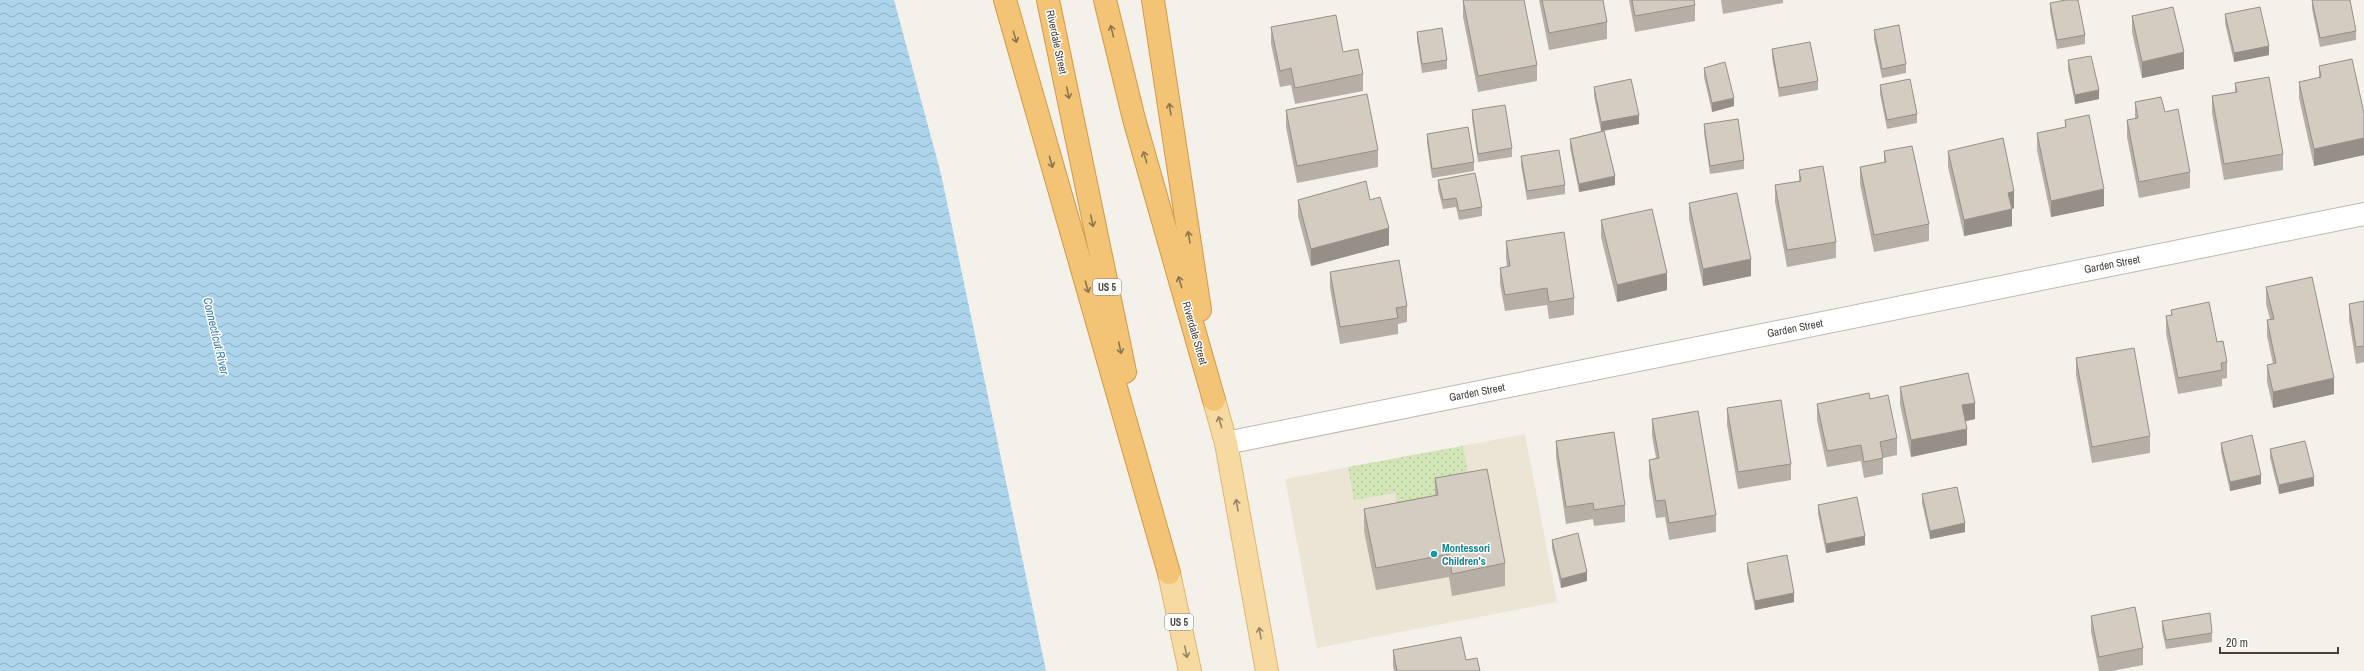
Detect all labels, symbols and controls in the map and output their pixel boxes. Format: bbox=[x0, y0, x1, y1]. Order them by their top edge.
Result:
street label: Riverdale Street bbox=[1043, 9, 1071, 76]
one-way arrow bbox=[1108, 25, 1115, 38]
one-way arrow bbox=[1012, 31, 1019, 44]
one-way arrow bbox=[1065, 86, 1073, 99]
one-way arrow bbox=[1166, 103, 1174, 116]
one-way arrow bbox=[1141, 151, 1148, 164]
one-way arrow bbox=[1048, 156, 1055, 169]
one-way arrow bbox=[1089, 214, 1097, 227]
one-way arrow bbox=[1185, 231, 1193, 244]
street label: Garden Street bbox=[2083, 252, 2142, 276]
one-way arrow bbox=[1176, 276, 1183, 289]
road number: US 5 bbox=[1093, 279, 1121, 295]
one-way arrow bbox=[1084, 281, 1091, 294]
water label: Connecticut River bbox=[199, 296, 233, 377]
street label: Riverdale Street bbox=[1179, 300, 1211, 367]
street label: Garden Street bbox=[1766, 316, 1825, 340]
one-way arrow bbox=[1117, 341, 1125, 354]
street label: Garden Street bbox=[1448, 380, 1507, 404]
one-way arrow bbox=[1216, 416, 1223, 429]
one-way arrow bbox=[1233, 499, 1241, 512]
place label: Montessori Children's bbox=[1442, 541, 1490, 568]
marker: Montessori Children's bbox=[1429, 549, 1439, 559]
road number: US 5 bbox=[1165, 614, 1193, 630]
one-way arrow bbox=[1256, 627, 1264, 640]
scale bar bbox=[2220, 629, 2338, 655]
text: 20 m bbox=[2226, 635, 2248, 651]
one-way arrow bbox=[1182, 645, 1190, 658]

